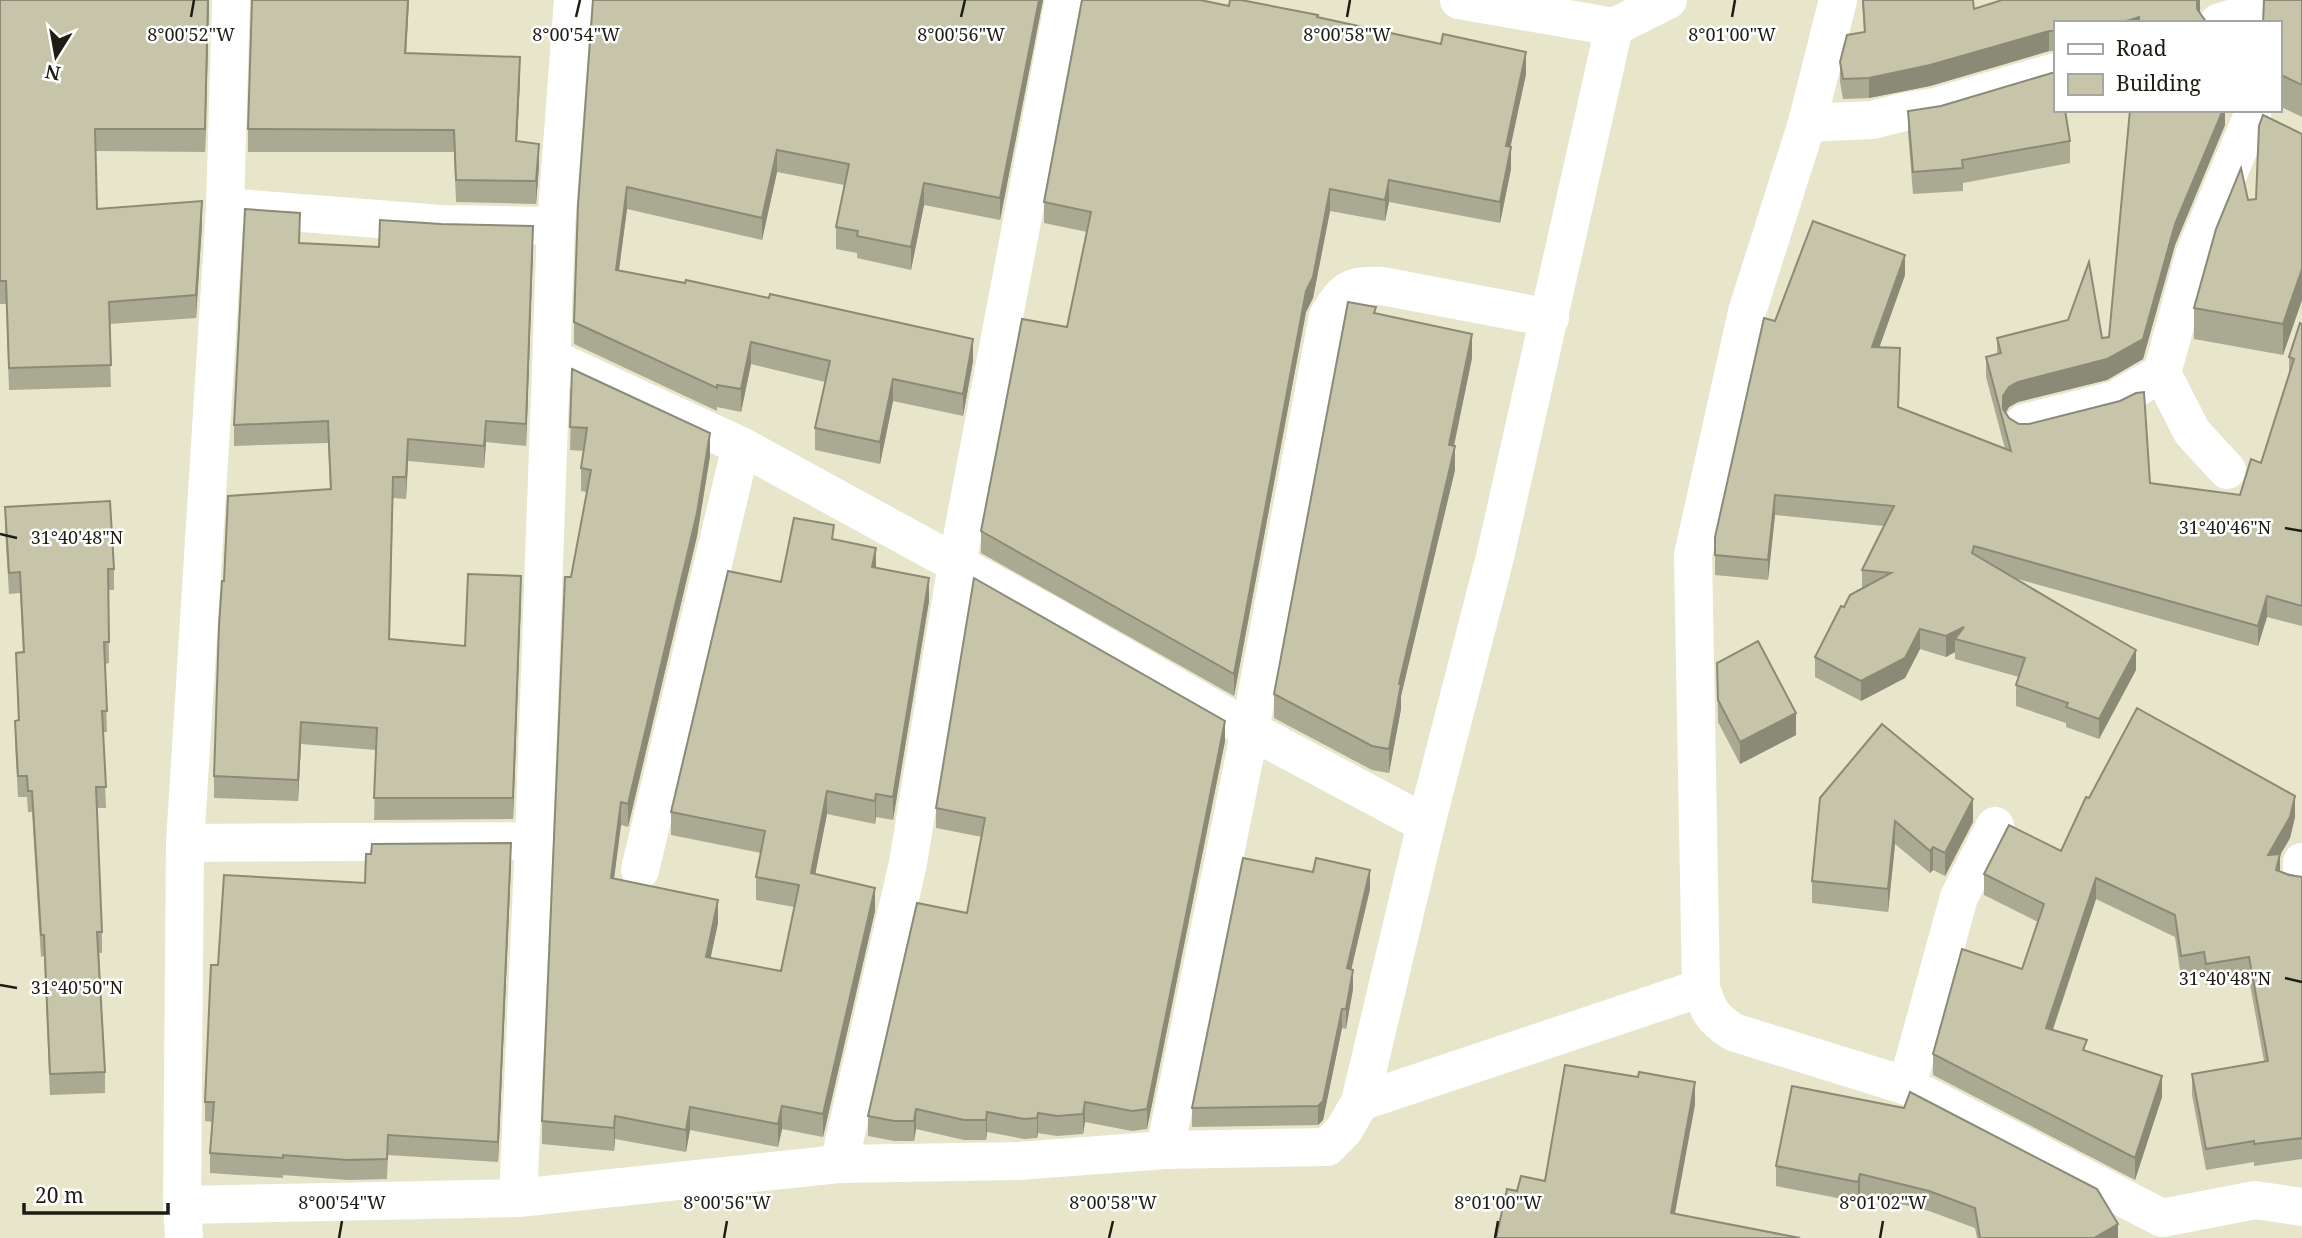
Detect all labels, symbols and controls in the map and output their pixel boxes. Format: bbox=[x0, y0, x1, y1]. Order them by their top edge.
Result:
north arrow bbox=[21, 21, 91, 91]
legend bbox=[2054, 21, 2281, 112]
text: 8°00'52"W bbox=[147, 22, 235, 46]
text: 8°00'54"W bbox=[532, 22, 620, 46]
text: 8°00'56"W bbox=[917, 22, 1005, 46]
text: 8°00'58"W bbox=[1303, 22, 1391, 46]
text: 8°01'00"W bbox=[1688, 22, 1776, 46]
text: Road bbox=[2116, 34, 2167, 62]
text: N bbox=[43, 58, 63, 87]
text: Building bbox=[2116, 69, 2201, 97]
text: 31°40'46"N bbox=[2179, 515, 2272, 539]
text: 31°40'48"N bbox=[31, 525, 124, 549]
text: 31°40'48"N bbox=[2179, 966, 2272, 990]
text: 31°40'50"N bbox=[31, 975, 124, 999]
scale bar bbox=[24, 1172, 168, 1216]
text: 20 m bbox=[35, 1181, 84, 1209]
text: 8°00'54"W bbox=[298, 1190, 386, 1214]
text: 8°00'56"W bbox=[683, 1190, 771, 1214]
text: 8°00'58"W bbox=[1069, 1190, 1157, 1214]
text: 8°01'00"W bbox=[1454, 1190, 1542, 1214]
text: 8°01'02"W bbox=[1839, 1190, 1927, 1214]

